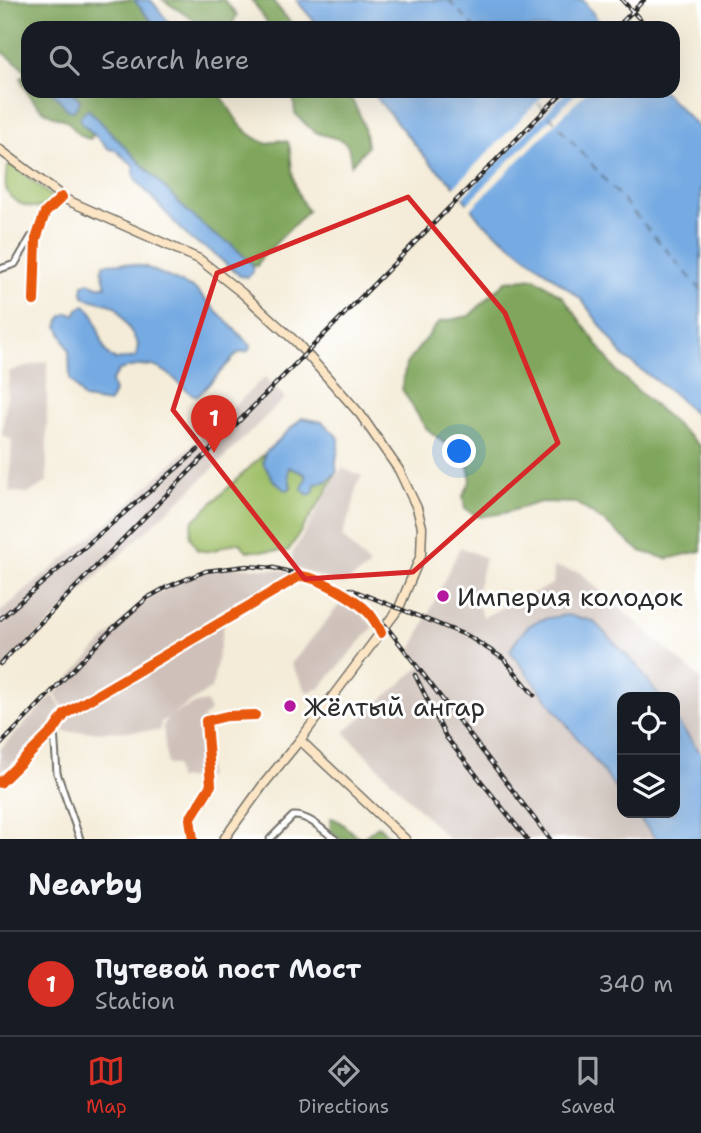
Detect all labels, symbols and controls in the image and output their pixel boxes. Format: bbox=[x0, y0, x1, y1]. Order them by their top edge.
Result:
search box bbox=[21, 21, 680, 98]
icon: search bbox=[45, 41, 83, 79]
text: Search here bbox=[101, 42, 250, 77]
pin: 1 bbox=[191, 395, 237, 453]
your location bbox=[442, 434, 476, 468]
place label: Империя колодок bbox=[457, 579, 683, 614]
marker: Империя колодок bbox=[435, 588, 451, 604]
place label: Жёлтый ангар bbox=[304, 689, 485, 724]
map controls bbox=[617, 692, 680, 818]
button: locate bbox=[617, 692, 680, 755]
marker: Жёлтый ангар bbox=[282, 698, 298, 714]
button: layers bbox=[617, 755, 680, 818]
text: Nearby bbox=[28, 864, 143, 905]
text: Путевой пост Мост bbox=[95, 951, 361, 986]
text: 1 bbox=[46, 969, 56, 999]
text: 340 m bbox=[598, 969, 673, 999]
text: Station bbox=[95, 986, 175, 1016]
tab: Map bbox=[86, 1052, 127, 1119]
tab: Directions bbox=[299, 1052, 389, 1119]
tab: Saved bbox=[561, 1052, 615, 1119]

